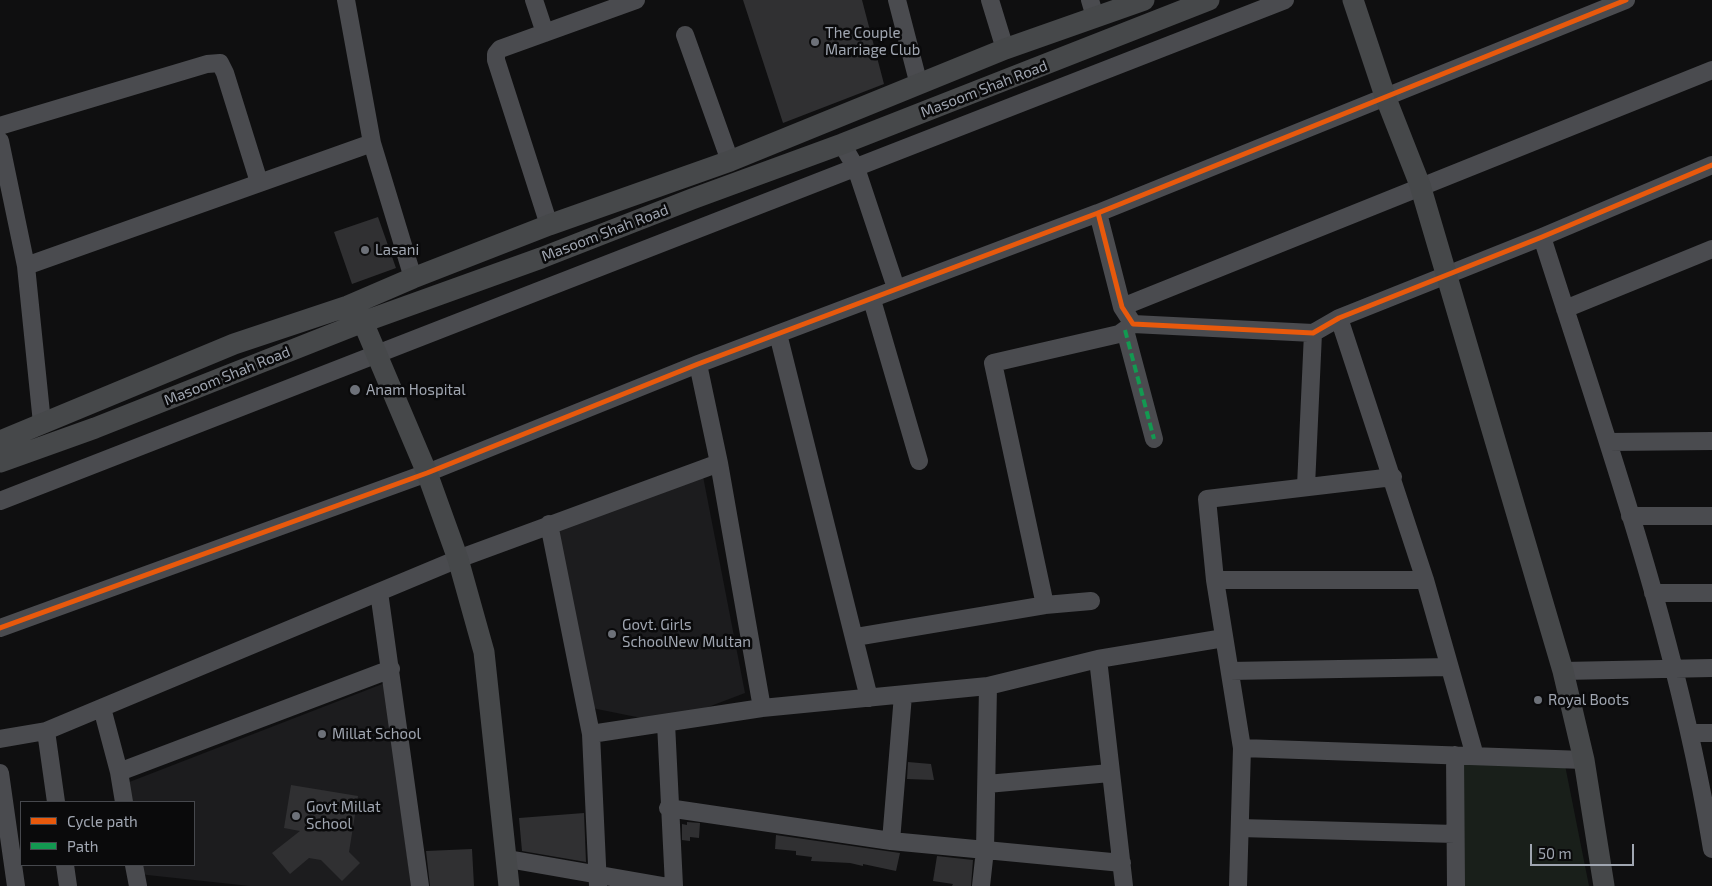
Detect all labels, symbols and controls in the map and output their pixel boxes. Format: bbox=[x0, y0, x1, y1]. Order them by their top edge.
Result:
place label: The Couple Marriage Club bbox=[825, 24, 920, 59]
marker: The Couple Marriage Club bbox=[809, 36, 821, 48]
street label: Masoom Shah Road bbox=[918, 56, 1050, 122]
street label: Masoom Shah Road bbox=[539, 200, 671, 266]
place label: Lasani bbox=[375, 241, 419, 259]
marker: Lasani bbox=[359, 244, 371, 256]
street label: Masoom Shah Road bbox=[161, 342, 293, 410]
place label: Anam Hospital bbox=[366, 381, 466, 399]
marker: Anam Hospital bbox=[348, 383, 362, 397]
place label: Govt. Girls SchoolNew Multan bbox=[622, 616, 751, 651]
marker: Govt. Girls SchoolNew Multan bbox=[606, 628, 618, 640]
place label: Royal Boots bbox=[1548, 691, 1629, 709]
marker: Royal Boots bbox=[1532, 694, 1544, 706]
place label: Millat School bbox=[332, 725, 421, 743]
marker: Millat School bbox=[316, 728, 328, 740]
place label: Govt Millat School bbox=[306, 798, 381, 833]
legend bbox=[20, 801, 195, 866]
marker: Govt Millat School bbox=[290, 810, 302, 822]
text: Cycle path bbox=[67, 812, 138, 830]
scale bar bbox=[1532, 834, 1636, 866]
text: Path bbox=[67, 837, 98, 855]
text: 50 m bbox=[1538, 844, 1572, 862]

